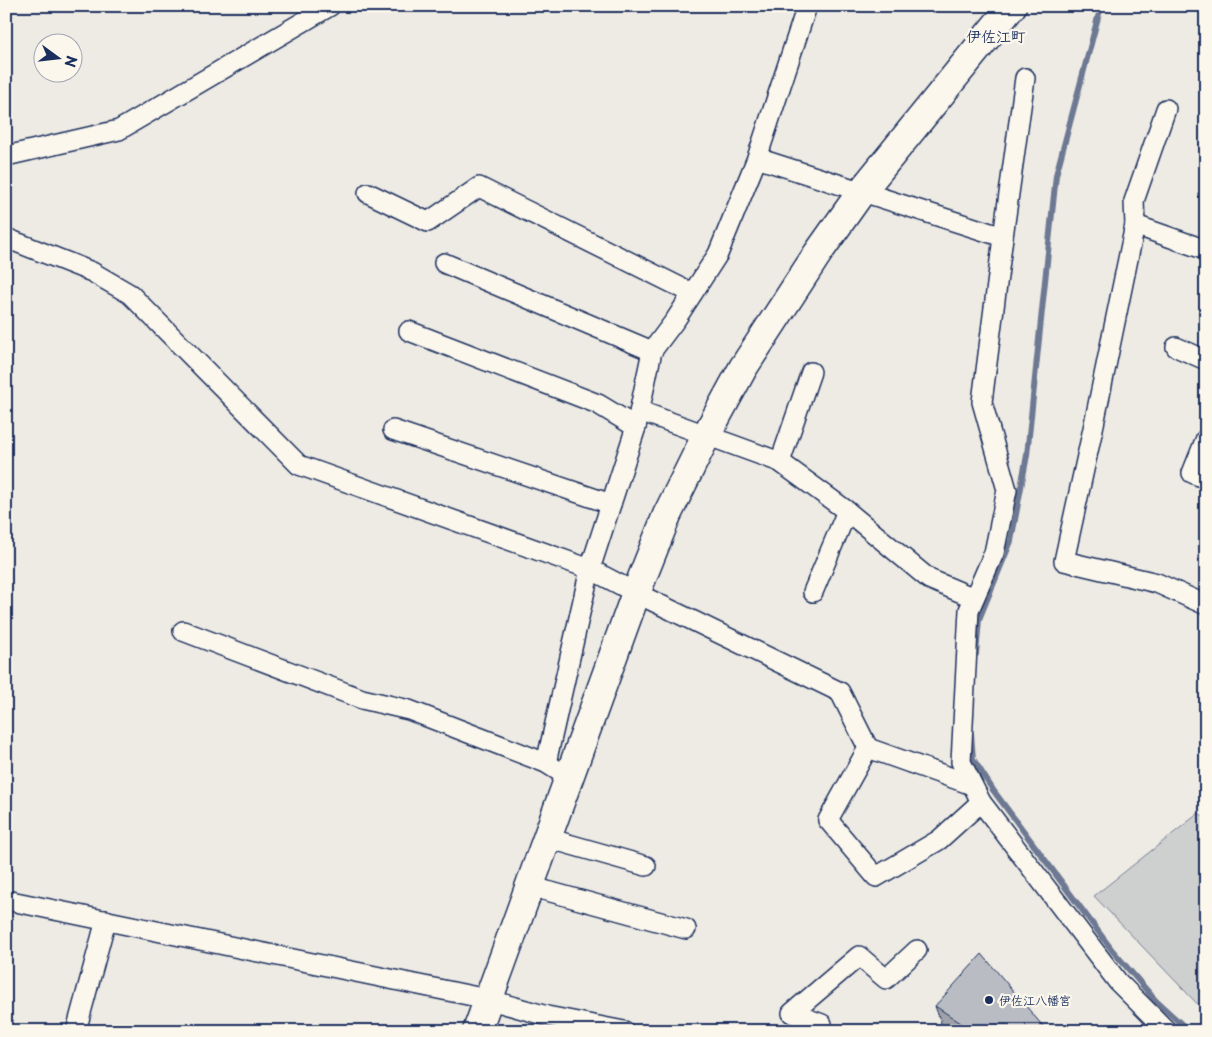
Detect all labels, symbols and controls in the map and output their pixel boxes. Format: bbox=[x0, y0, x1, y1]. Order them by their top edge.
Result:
district label: 伊佐江町 bbox=[966, 24, 1026, 47]
north arrow bbox=[32, 32, 82, 82]
text: N bbox=[59, 53, 83, 70]
place label: 伊佐江八幡宮 bbox=[999, 991, 1071, 1009]
marker: 伊佐江八幡宮 bbox=[983, 994, 995, 1006]

